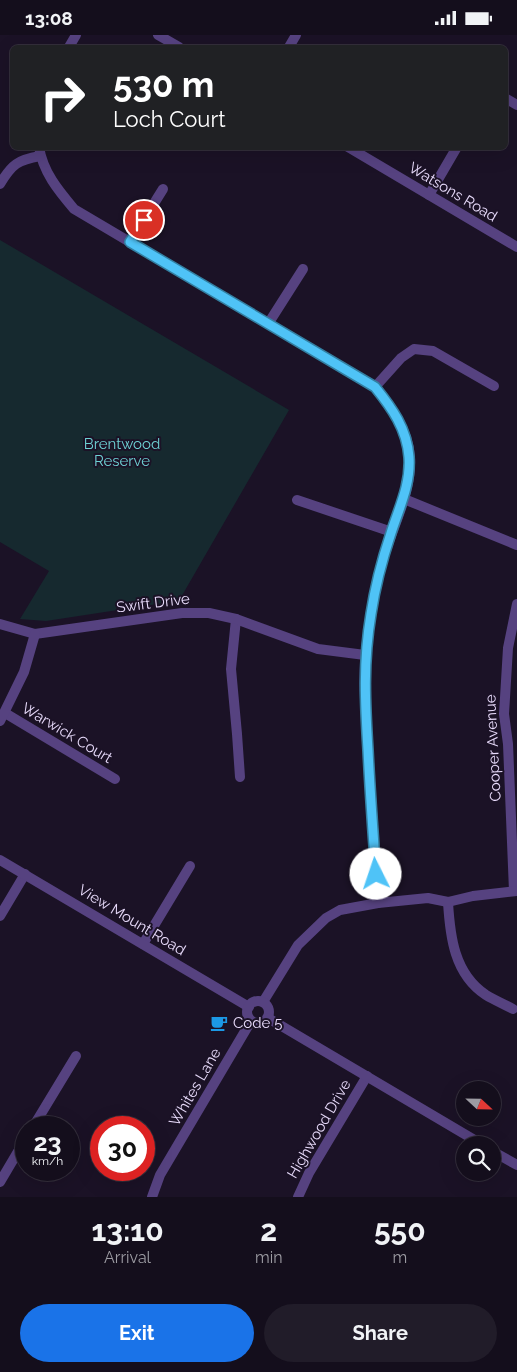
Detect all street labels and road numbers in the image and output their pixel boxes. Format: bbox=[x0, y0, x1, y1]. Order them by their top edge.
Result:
street label: Watsons Road bbox=[405, 159, 501, 225]
street label: Swift Drive bbox=[115, 590, 191, 616]
street label: Cooper Avenue bbox=[481, 694, 505, 802]
street label: Warwick Court bbox=[19, 699, 115, 767]
street label: View Mount Road bbox=[75, 881, 189, 959]
street label: Whites Lane bbox=[165, 1045, 225, 1129]
street label: Highwood Drive bbox=[283, 1076, 355, 1182]

